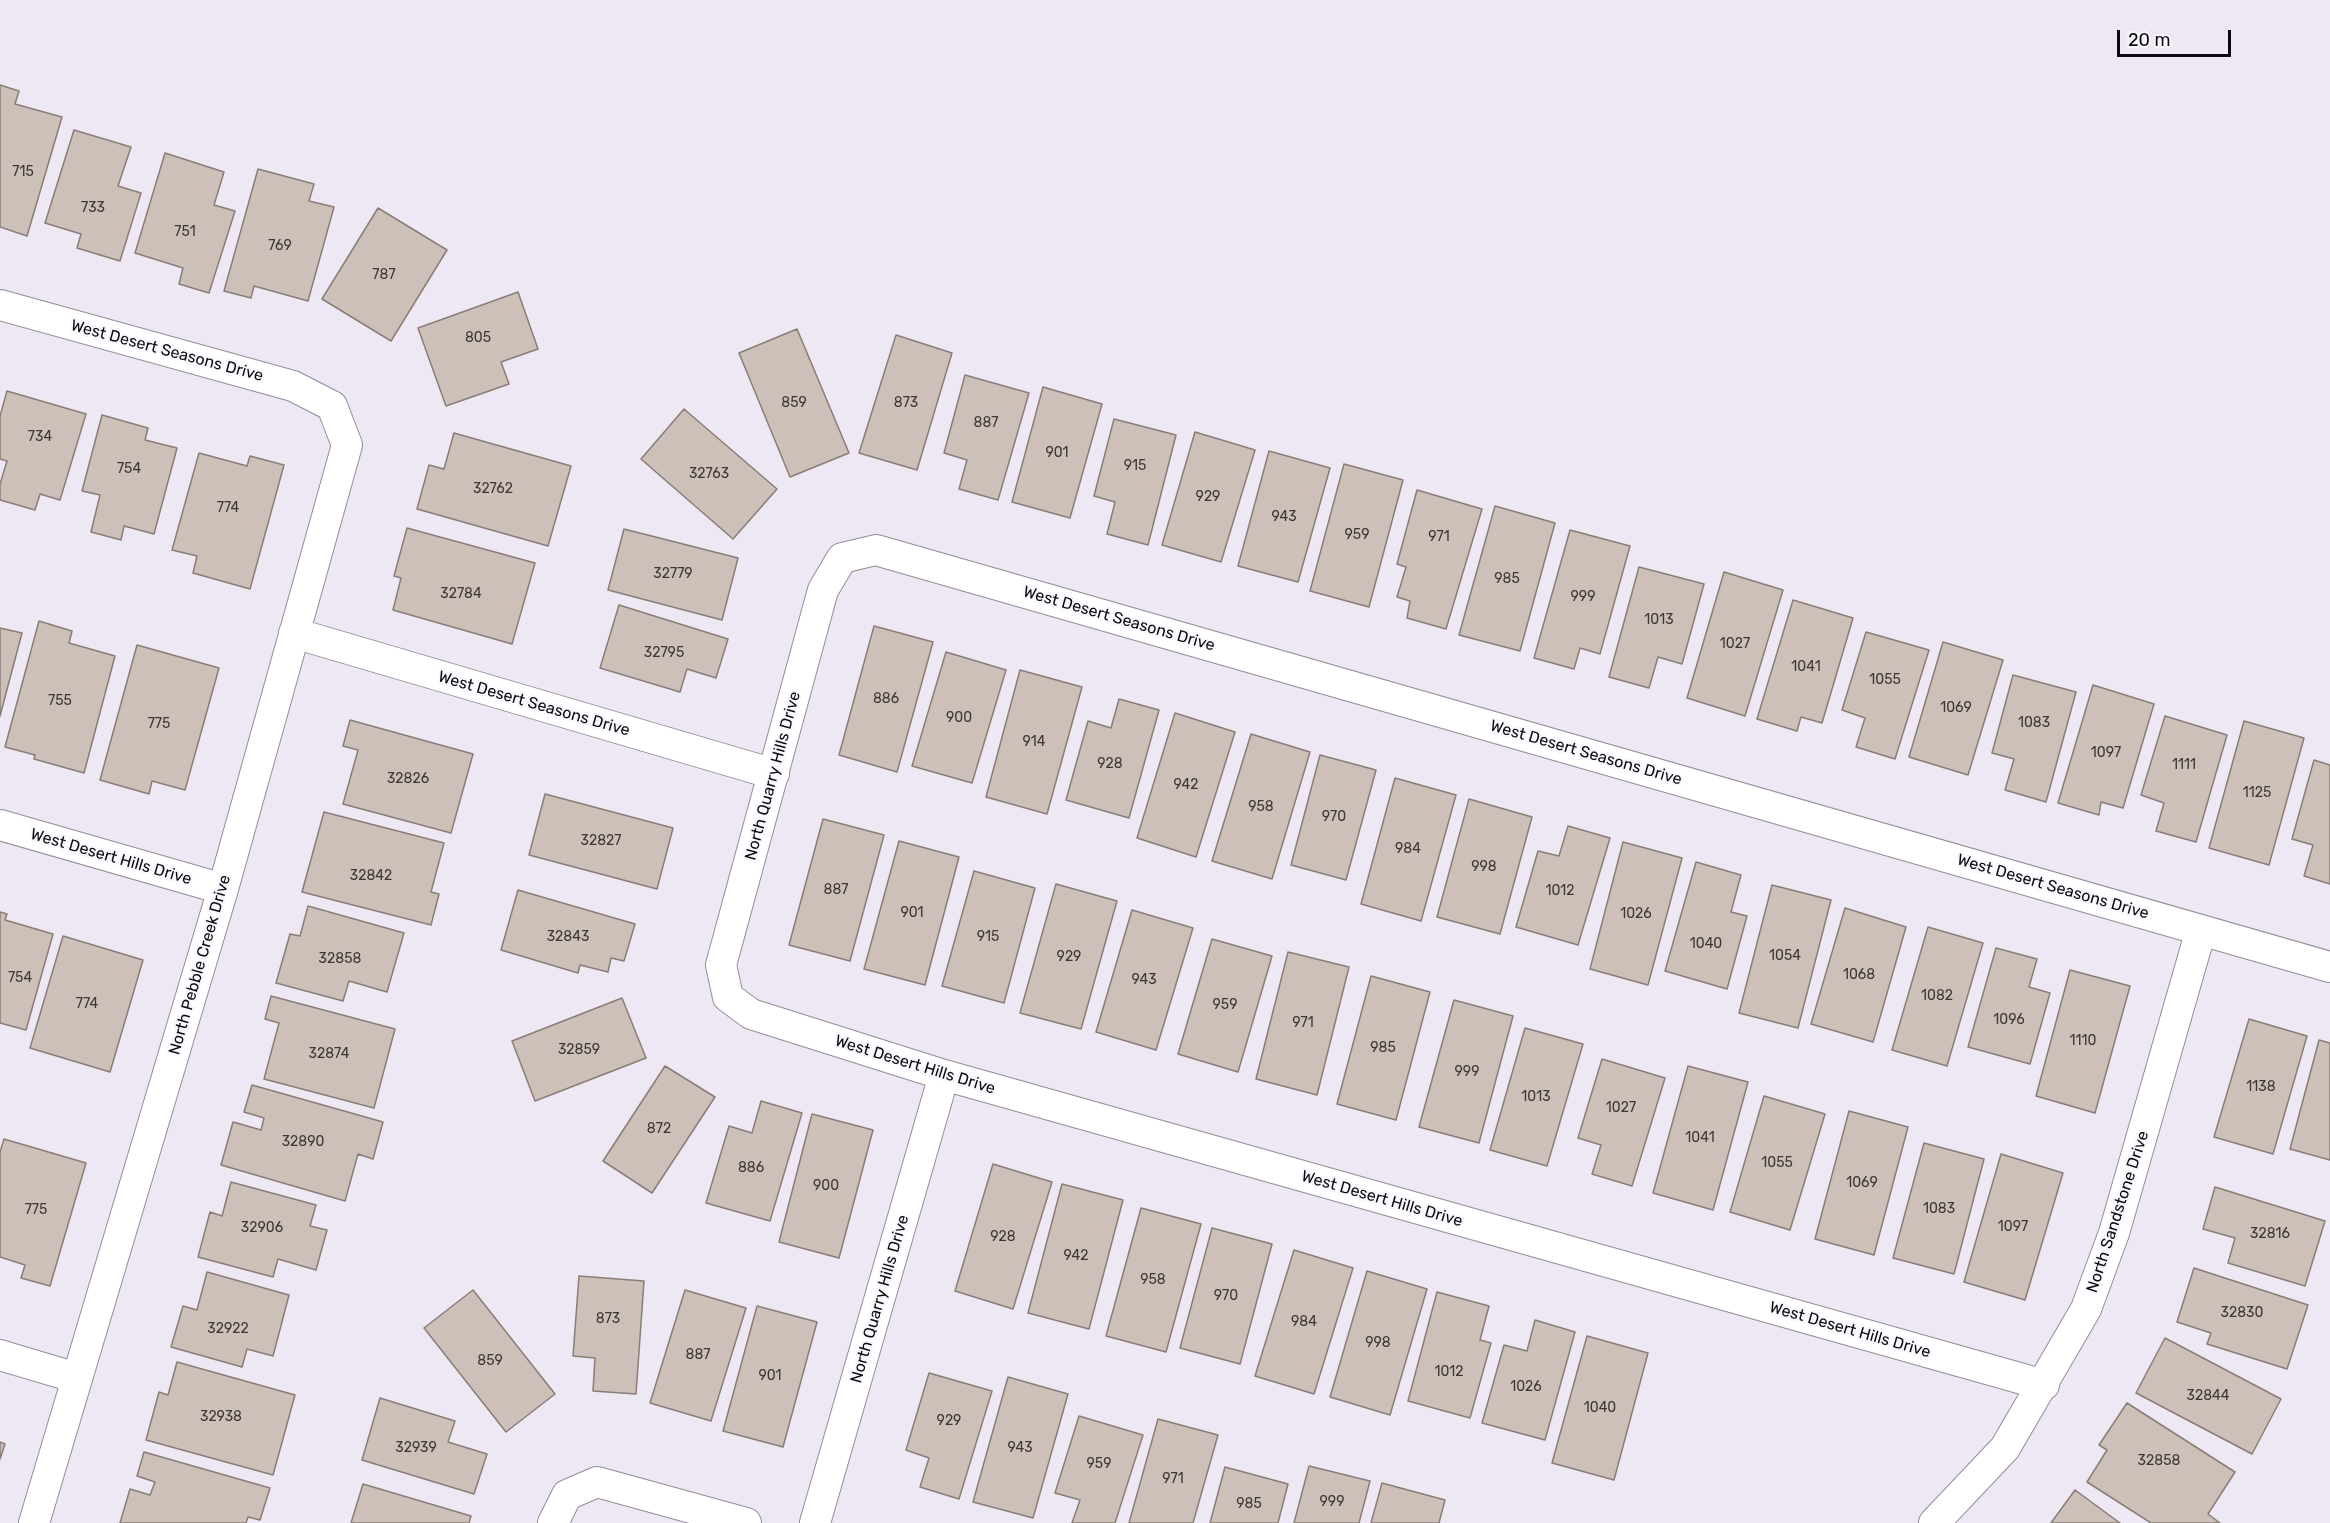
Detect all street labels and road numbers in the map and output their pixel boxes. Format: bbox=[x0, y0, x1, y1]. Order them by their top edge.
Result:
street label: West Desert Seasons Drive bbox=[69, 316, 265, 386]
street label: West Desert Seasons Drive bbox=[1021, 582, 1217, 656]
street label: West Desert Seasons Drive bbox=[436, 667, 632, 741]
street label: North Quarry Hills Drive bbox=[741, 689, 805, 863]
street label: West Desert Seasons Drive bbox=[1488, 716, 1684, 790]
street label: West Desert Hills Drive bbox=[28, 825, 194, 889]
street label: West Desert Seasons Drive bbox=[1955, 850, 2151, 924]
street label: North Pebble Creek Drive bbox=[165, 873, 235, 1057]
street label: West Desert Hills Drive bbox=[832, 1031, 998, 1099]
street label: North Sandstone Drive bbox=[2083, 1129, 2153, 1295]
street label: West Desert Hills Drive bbox=[1299, 1167, 1465, 1231]
street label: North Quarry Hills Drive bbox=[847, 1213, 913, 1385]
street label: West Desert Hills Drive bbox=[1767, 1298, 1933, 1362]

